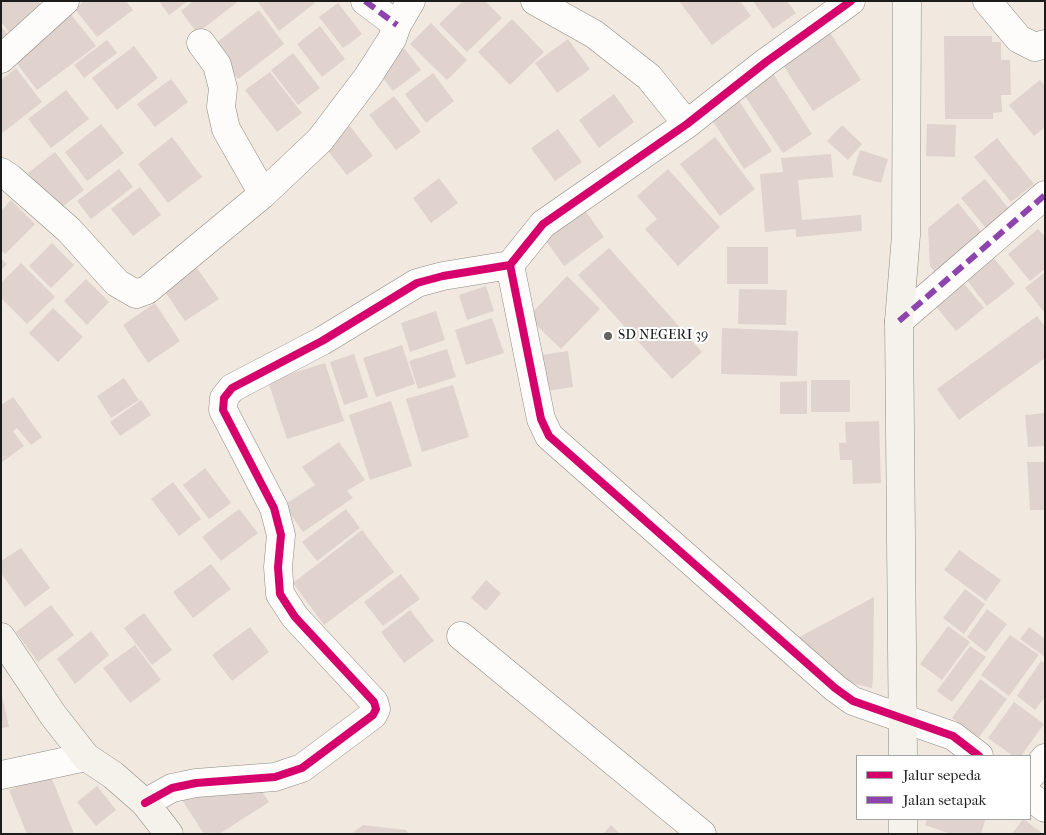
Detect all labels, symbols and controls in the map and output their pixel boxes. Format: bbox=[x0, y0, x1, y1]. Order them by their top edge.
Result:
place label: SD NEGERI 39 bbox=[618, 328, 708, 344]
marker: SD NEGERI 39 bbox=[602, 330, 614, 342]
legend bbox=[856, 755, 1031, 820]
text: Jalur sepeda bbox=[903, 766, 981, 784]
text: Jalan setapak bbox=[903, 791, 986, 809]

